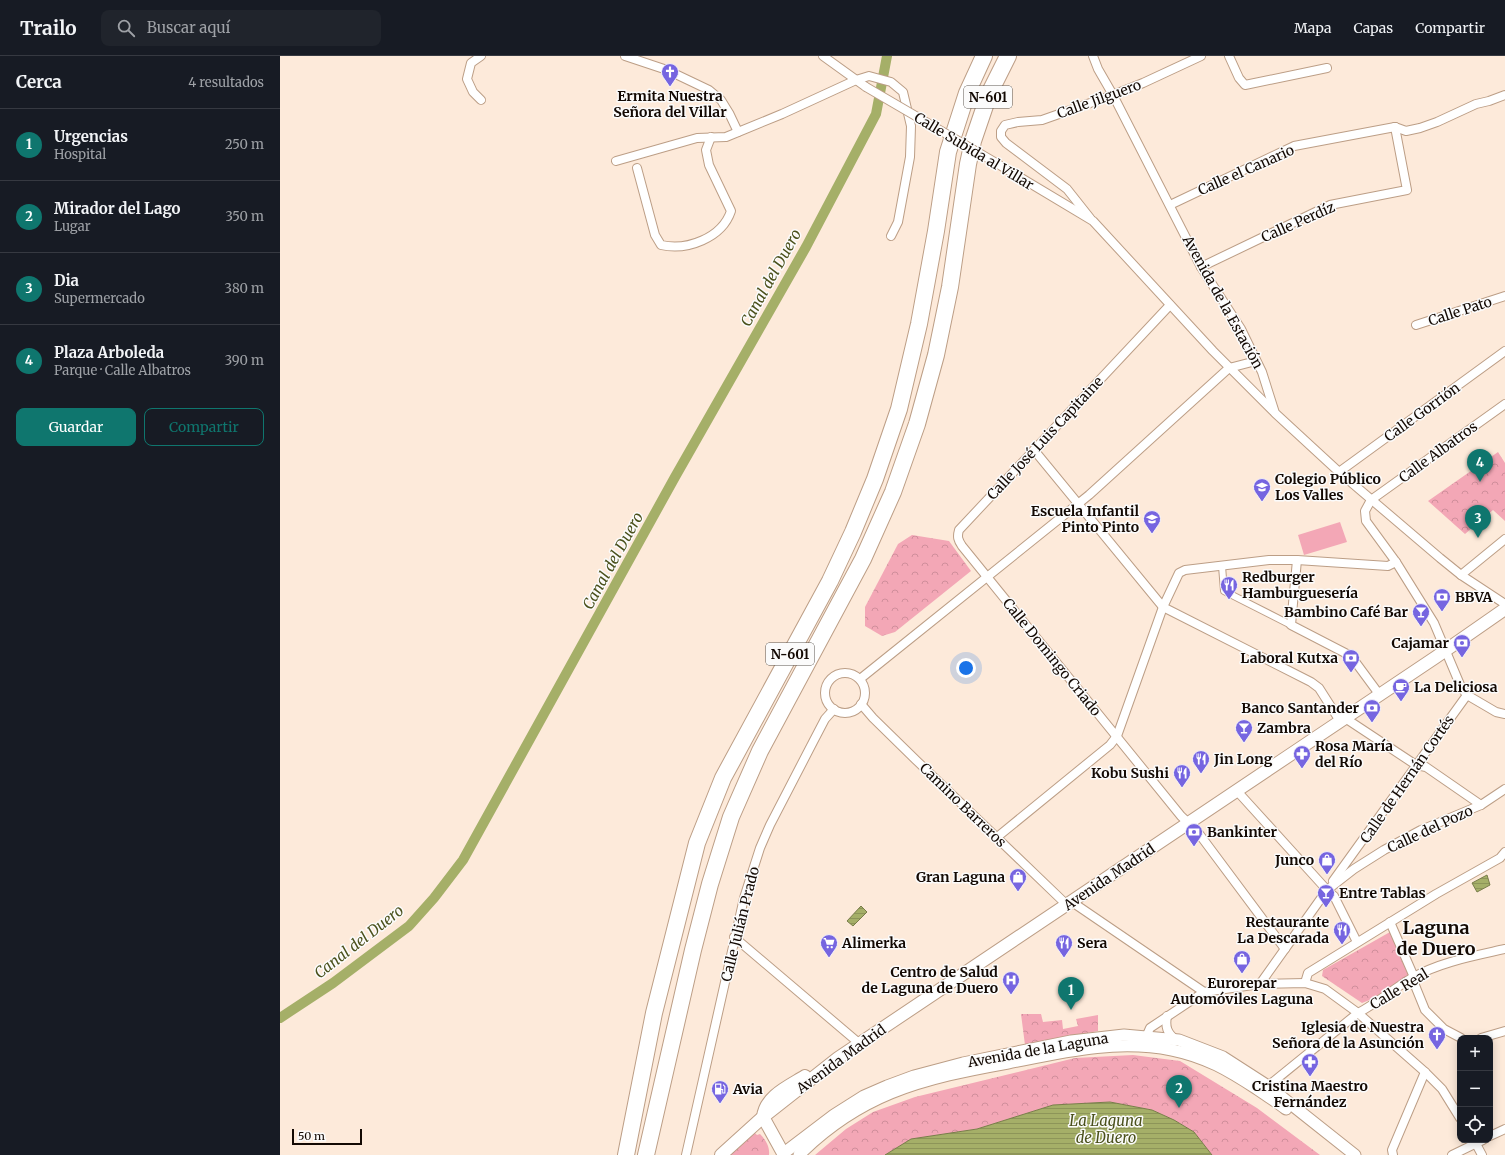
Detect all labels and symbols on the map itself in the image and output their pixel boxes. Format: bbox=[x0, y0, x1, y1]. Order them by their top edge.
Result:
church icon: Ermita Nuestra Señora del Villar bbox=[660, 62, 680, 87]
street label: Calle Jilguero bbox=[1054, 75, 1144, 123]
road number: N-601 bbox=[964, 86, 1012, 108]
place label: Ermita Nuestra Señora del Villar bbox=[613, 87, 727, 121]
street label: Calle Subida al Villar bbox=[911, 108, 1037, 194]
street label: Calle el Canario bbox=[1195, 141, 1297, 199]
street label: Calle Perdíz bbox=[1258, 198, 1338, 246]
water label: Canal del Duero bbox=[736, 226, 805, 330]
street label: Avenida de la Estación bbox=[1178, 231, 1267, 372]
street label: Calle Pato bbox=[1426, 292, 1494, 330]
street label: Calle José Luis Capitaine bbox=[983, 373, 1107, 503]
street label: Calle Gorrión bbox=[1381, 378, 1463, 446]
street label: Calle Albatros bbox=[1395, 417, 1481, 487]
pin: 4 bbox=[1467, 449, 1493, 482]
place label: Colegio Público Los Valles bbox=[1275, 470, 1381, 504]
school or university icon: Colegio Público Los Valles bbox=[1252, 477, 1272, 502]
place label: Escuela Infantil Pinto Pinto bbox=[1031, 502, 1139, 536]
pin: 3 bbox=[1465, 505, 1491, 538]
water label: Canal del Duero bbox=[578, 509, 647, 613]
school or university icon: Escuela Infantil Pinto Pinto bbox=[1142, 509, 1162, 534]
place label: Redburger Hamburguesería bbox=[1242, 568, 1358, 602]
restaurant icon: Redburger Hamburguesería bbox=[1219, 575, 1239, 600]
bank icon: BBVA bbox=[1432, 587, 1452, 612]
place label: BBVA bbox=[1455, 588, 1494, 606]
street label: Calle Domingo Criado bbox=[999, 594, 1105, 720]
bar icon: Bambino Café Bar bbox=[1411, 602, 1431, 627]
place label: Bambino Café Bar bbox=[1284, 603, 1408, 621]
bank icon: Cajamar bbox=[1452, 633, 1472, 658]
place label: Cajamar bbox=[1391, 634, 1449, 652]
road number: N-601 bbox=[766, 643, 814, 665]
bank icon: Laboral Kutxa bbox=[1341, 648, 1361, 673]
place label: Laboral Kutxa bbox=[1240, 649, 1338, 667]
your location bbox=[956, 658, 976, 678]
cafe icon: La Deliciosa bbox=[1391, 677, 1411, 702]
place label: La Deliciosa bbox=[1414, 678, 1498, 696]
bank icon: Banco Santander bbox=[1362, 698, 1382, 723]
place label: Banco Santander bbox=[1241, 699, 1359, 717]
street label: Calle de Hernán Cortés bbox=[1356, 711, 1458, 847]
bar icon: Zambra bbox=[1234, 718, 1254, 743]
place label: Zambra bbox=[1257, 719, 1311, 737]
place label: Rosa María del Río bbox=[1315, 737, 1393, 771]
pharmacy icon: Rosa María del Río bbox=[1292, 744, 1312, 769]
restaurant icon: Jin Long bbox=[1191, 749, 1211, 774]
place label: Jin Long bbox=[1213, 750, 1273, 768]
street label: Camino Barreros bbox=[916, 759, 1010, 851]
restaurant icon: Kobu Sushi bbox=[1172, 763, 1192, 788]
place label: Kobu Sushi bbox=[1091, 764, 1169, 782]
street label: Calle del Pozo bbox=[1384, 801, 1476, 857]
bank icon: Bankinter bbox=[1184, 822, 1204, 847]
place label: Bankinter bbox=[1207, 823, 1277, 841]
street label: Avenida Madrid bbox=[1059, 839, 1159, 915]
shop icon: Junco bbox=[1317, 850, 1337, 875]
place label: Junco bbox=[1274, 851, 1314, 869]
street label: Calle Julián Prado bbox=[717, 865, 763, 983]
shop icon: Gran Laguna bbox=[1008, 867, 1028, 892]
place label: Gran Laguna bbox=[916, 868, 1005, 886]
bar icon: Entre Tablas bbox=[1316, 883, 1336, 908]
place label: Entre Tablas bbox=[1339, 884, 1426, 902]
water label: Canal del Duero bbox=[310, 901, 407, 982]
place label: Restaurante La Descarada bbox=[1237, 913, 1329, 947]
district label: Laguna de Duero bbox=[1396, 916, 1476, 960]
restaurant icon: Restaurante La Descarada bbox=[1332, 920, 1352, 945]
supermarket icon: Alimerka bbox=[819, 933, 839, 958]
restaurant icon: Sera bbox=[1054, 933, 1074, 958]
place label: Alimerka bbox=[841, 934, 906, 952]
place label: Sera bbox=[1077, 934, 1108, 952]
shop icon: Eurorepar Automóviles Laguna bbox=[1232, 949, 1252, 974]
place label: Centro de Salud de Laguna de Duero bbox=[862, 963, 998, 997]
street label: Calle Real bbox=[1366, 964, 1432, 1013]
hospital icon: Centro de Salud de Laguna de Duero bbox=[1001, 970, 1021, 995]
place label: Eurorepar Automóviles Laguna bbox=[1170, 974, 1313, 1008]
pin: 1 bbox=[1058, 977, 1084, 1010]
place label: Iglesia de Nuestra Señora de la Asunción bbox=[1272, 1018, 1424, 1052]
street label: Avenida Madrid bbox=[792, 1020, 890, 1098]
church icon: Iglesia de Nuestra Señora de la Asunción bbox=[1427, 1025, 1447, 1050]
street label: Avenida de la Laguna bbox=[965, 1029, 1110, 1071]
pharmacy icon: Cristina Maestro Fernández bbox=[1300, 1052, 1320, 1077]
pin: 2 bbox=[1166, 1075, 1192, 1108]
place label: Cristina Maestro Fernández bbox=[1252, 1077, 1368, 1111]
fuel station icon: Avia bbox=[710, 1079, 730, 1104]
place label: Avia bbox=[732, 1080, 763, 1098]
water label: La Laguna de Duero bbox=[1069, 1111, 1143, 1147]
scale bar bbox=[292, 1127, 362, 1146]

